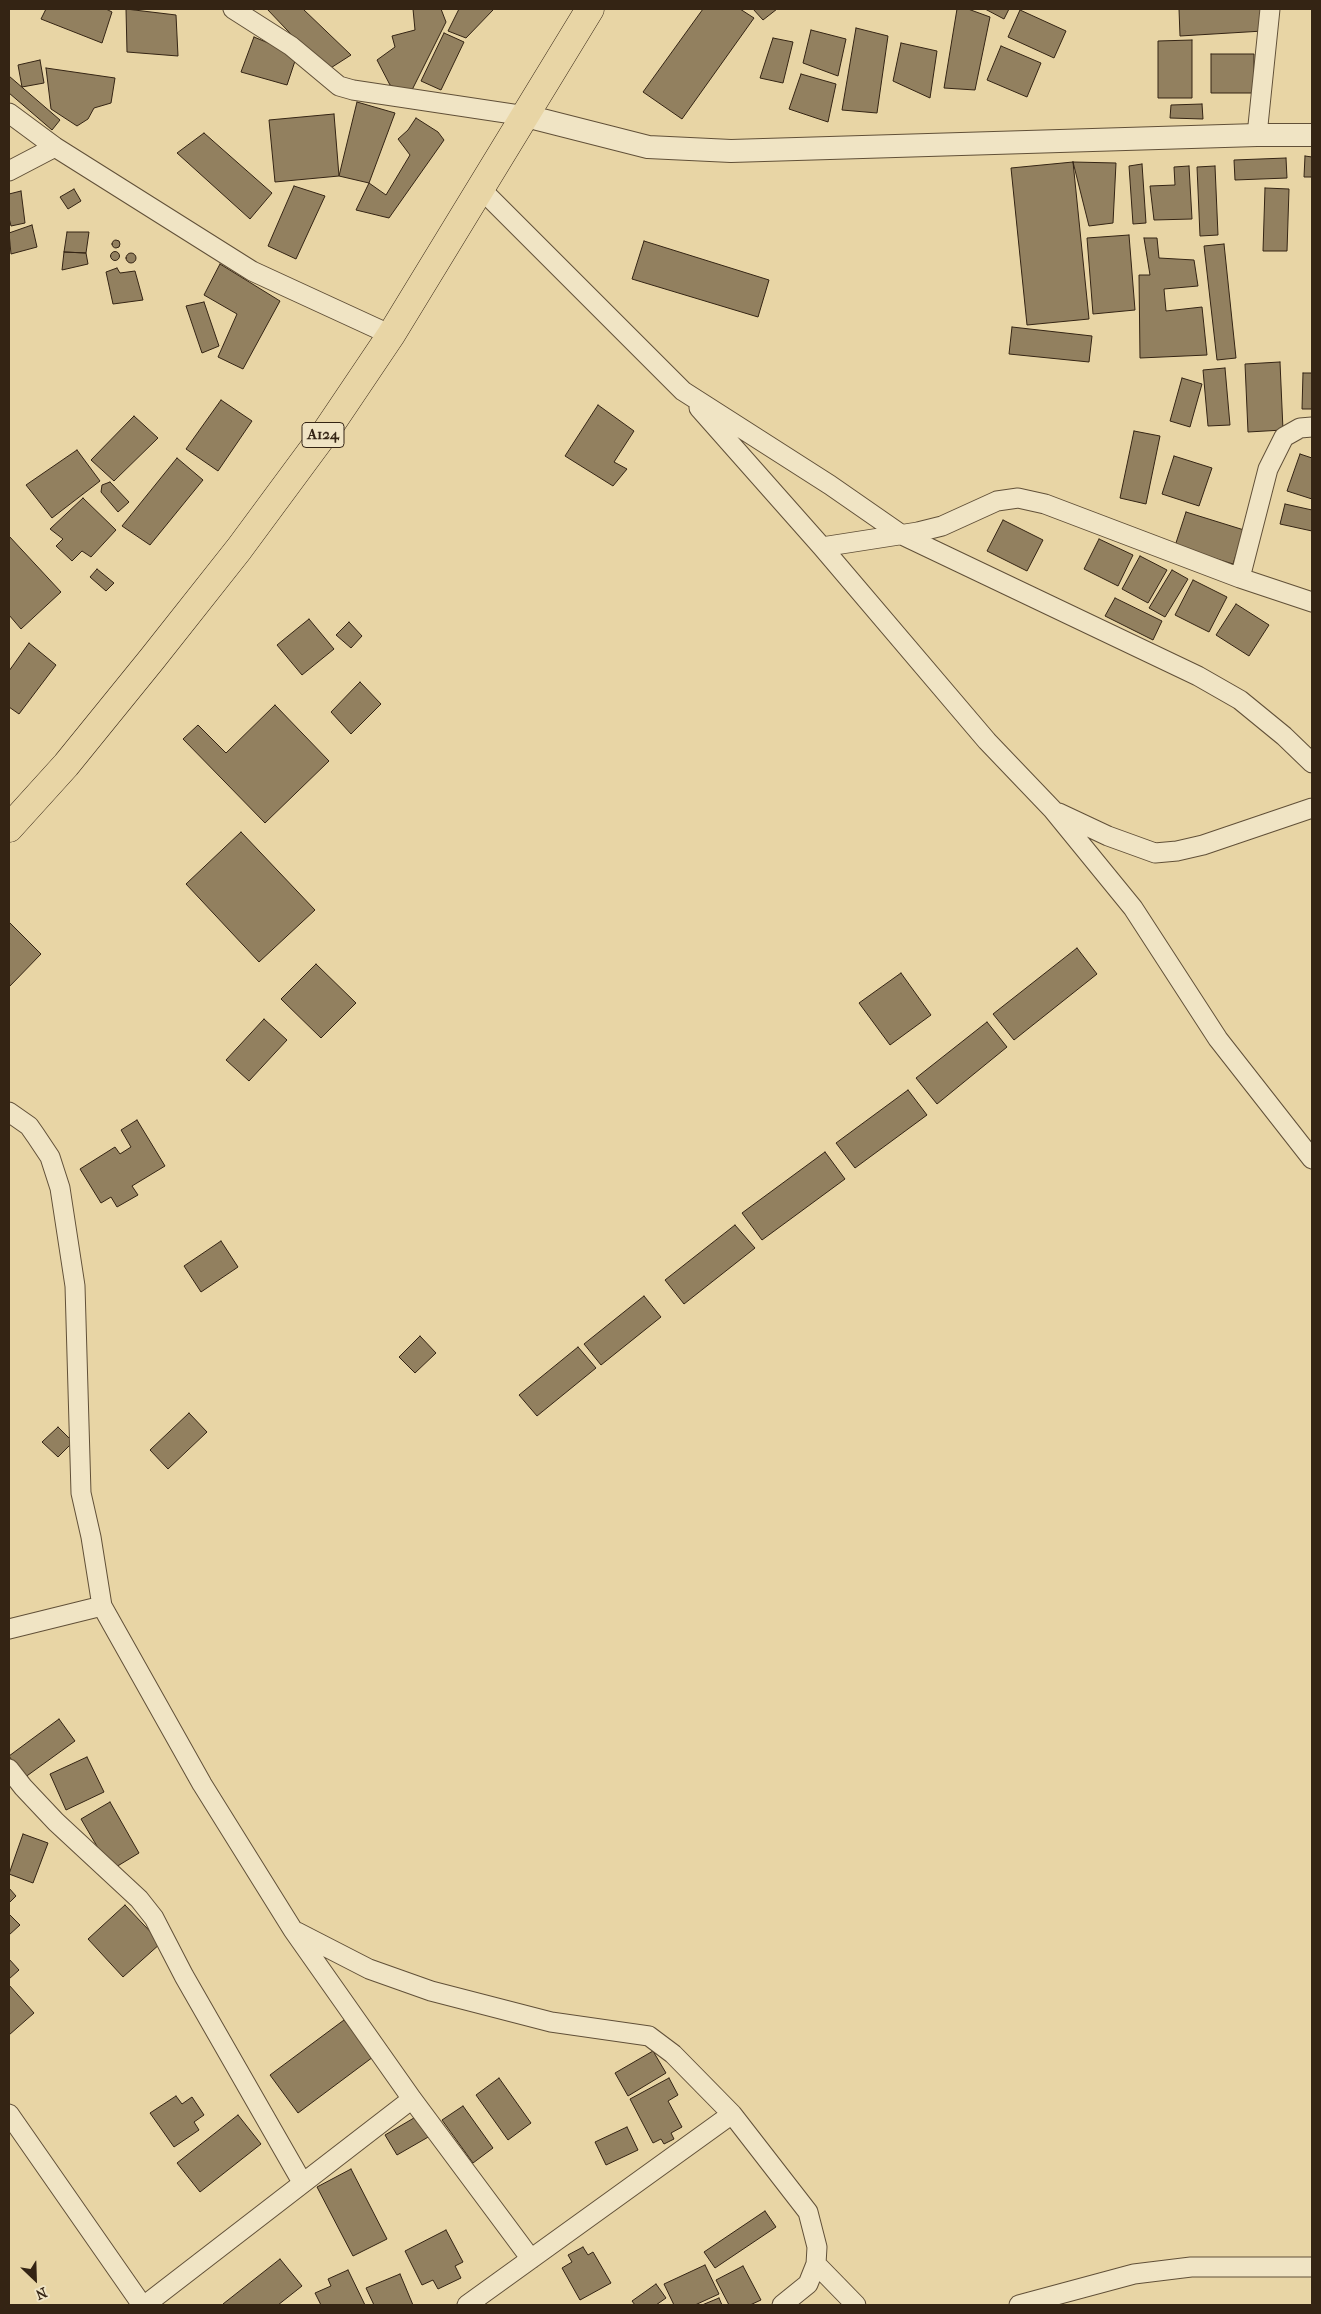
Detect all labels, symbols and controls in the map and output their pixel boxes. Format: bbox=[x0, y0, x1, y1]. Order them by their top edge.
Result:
road number: A124 bbox=[302, 422, 344, 448]
north arrow bbox=[10, 2254, 60, 2304]
text: N bbox=[33, 2283, 50, 2303]

